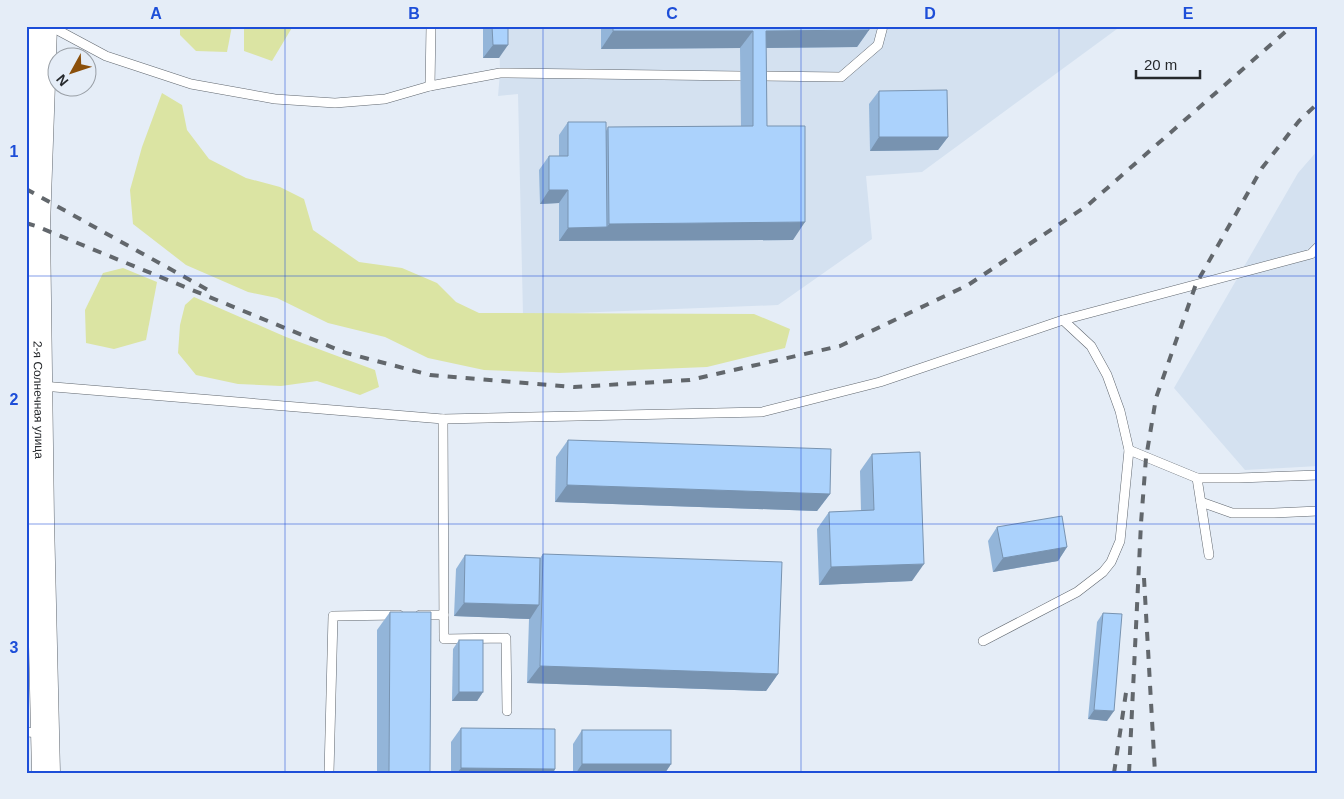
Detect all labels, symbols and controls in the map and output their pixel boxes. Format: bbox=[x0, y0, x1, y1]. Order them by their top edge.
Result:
text: A bbox=[150, 5, 162, 22]
text: B bbox=[408, 5, 420, 22]
text: C bbox=[666, 5, 678, 22]
text: D bbox=[924, 5, 936, 22]
text: E bbox=[1183, 5, 1194, 22]
north arrow bbox=[48, 48, 98, 98]
scale bar bbox=[1136, 48, 1200, 80]
text: 20 m bbox=[1144, 56, 1177, 73]
text: N bbox=[53, 71, 71, 89]
text: 1 bbox=[10, 143, 19, 160]
street label: 2-я Солнечная улица bbox=[31, 341, 46, 459]
text: 2 bbox=[10, 391, 19, 408]
text: 3 bbox=[10, 639, 19, 656]

